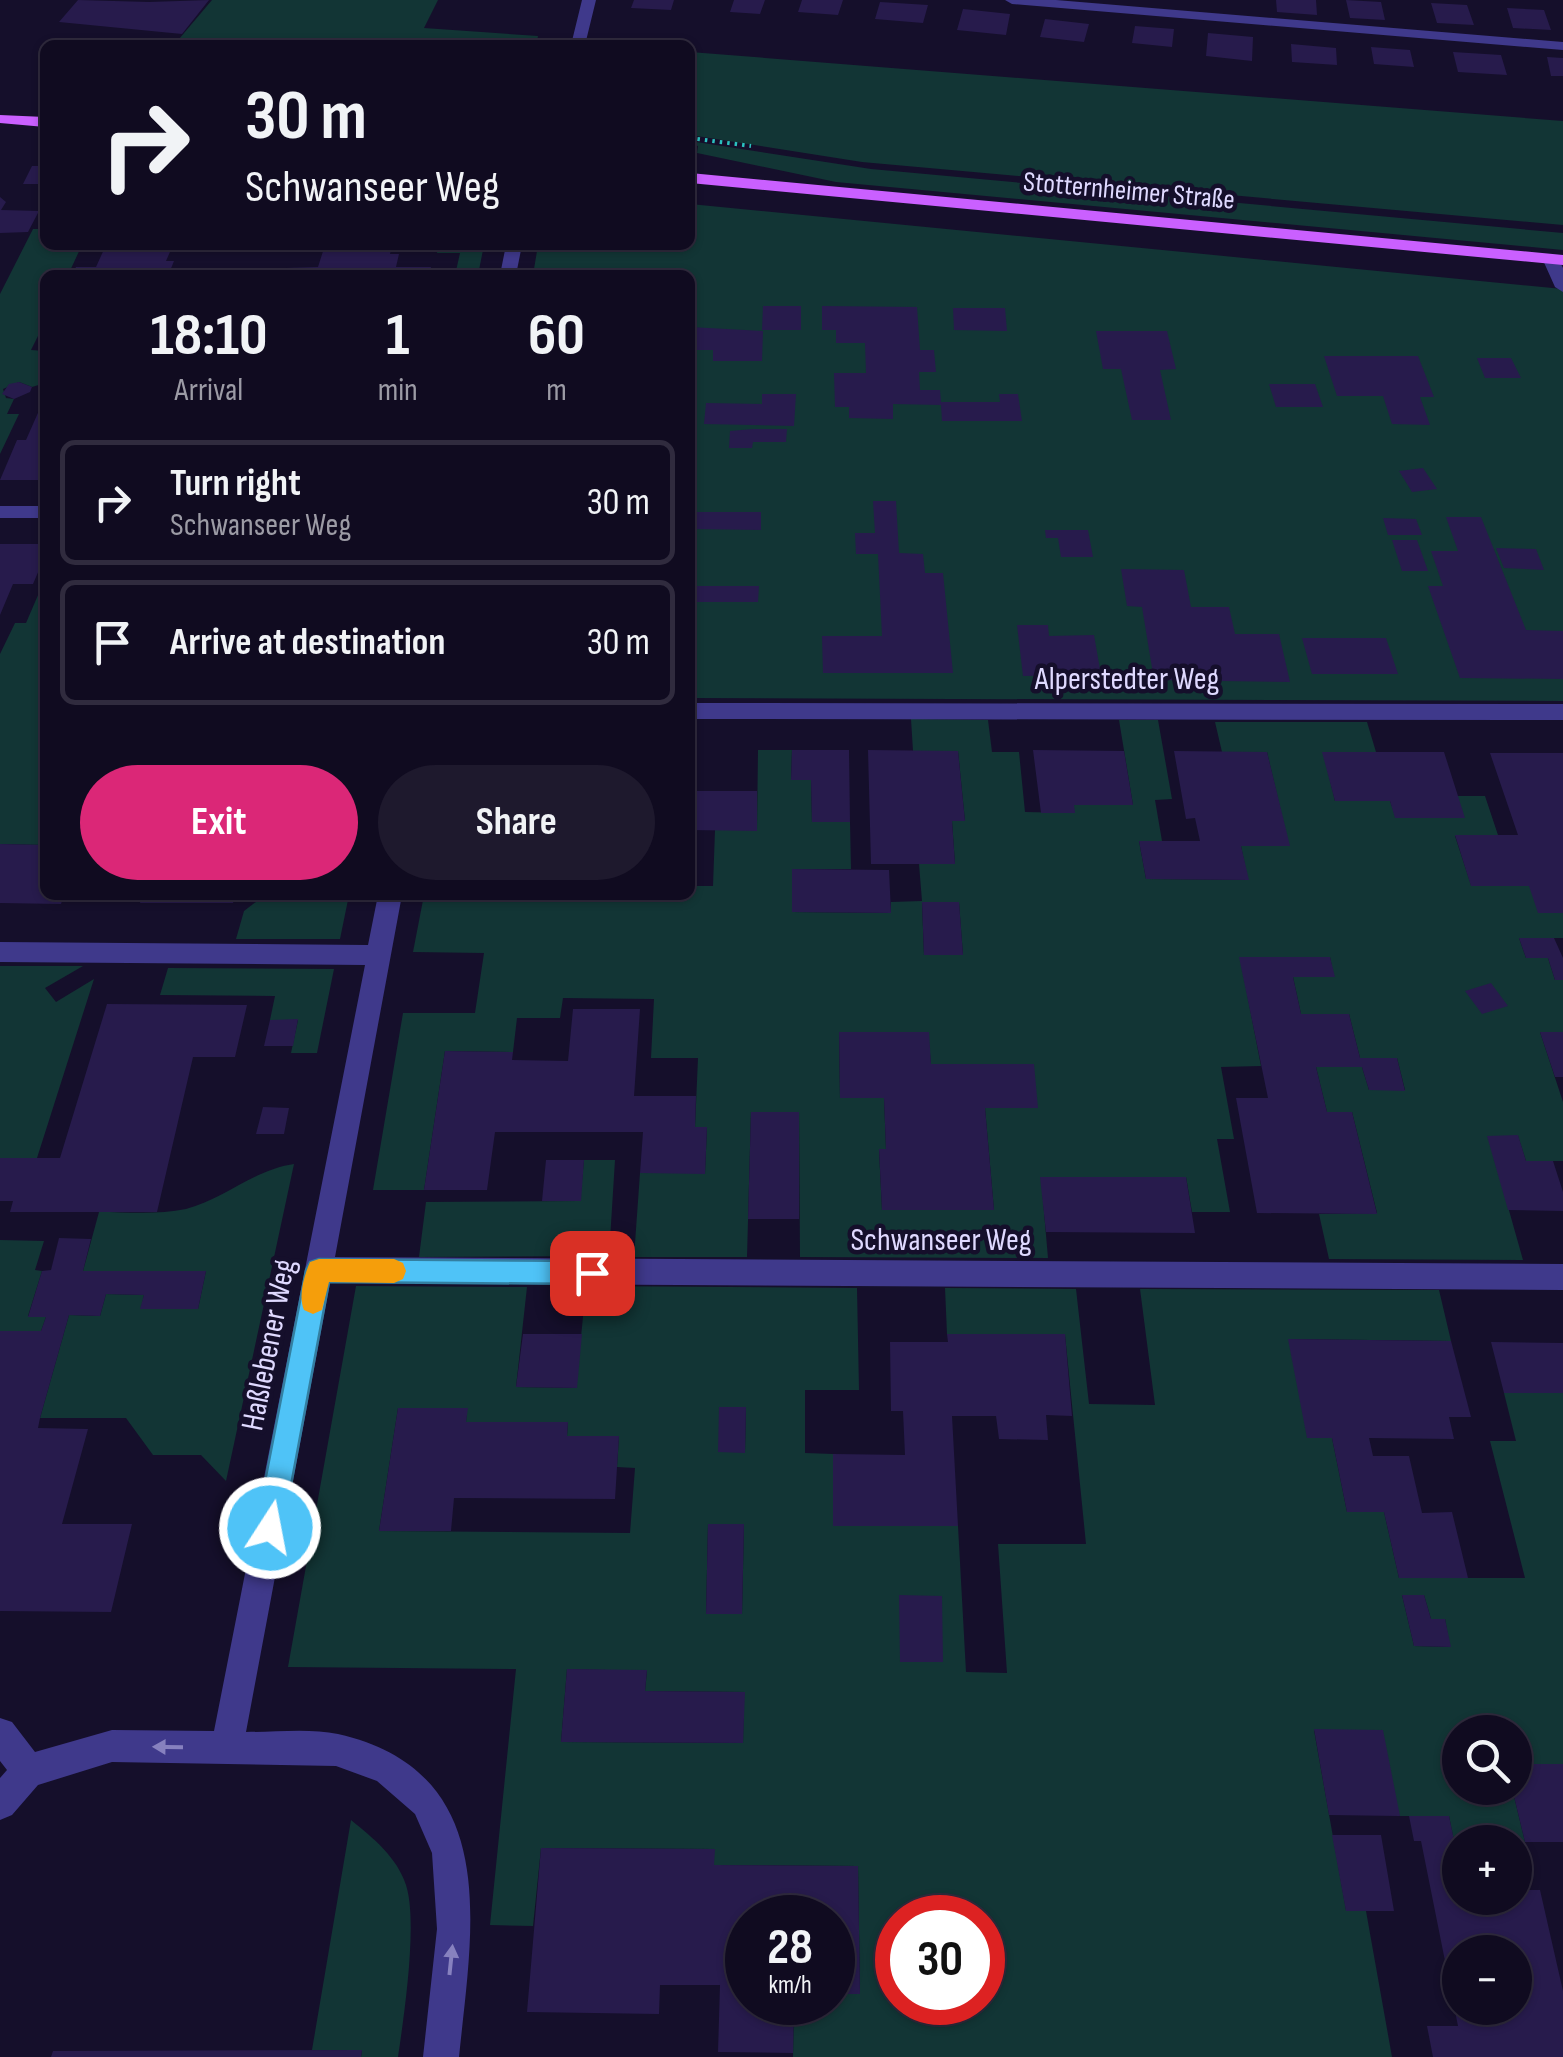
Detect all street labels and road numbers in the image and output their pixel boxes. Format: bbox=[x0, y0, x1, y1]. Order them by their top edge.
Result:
street label: Stotternheimer Straße bbox=[1022, 165, 1236, 217]
street label: Alperstedter Weg bbox=[1034, 660, 1219, 699]
street label: Schwanseer Weg bbox=[850, 1221, 1032, 1260]
street label: Haßlebener Weg bbox=[233, 1256, 305, 1434]

